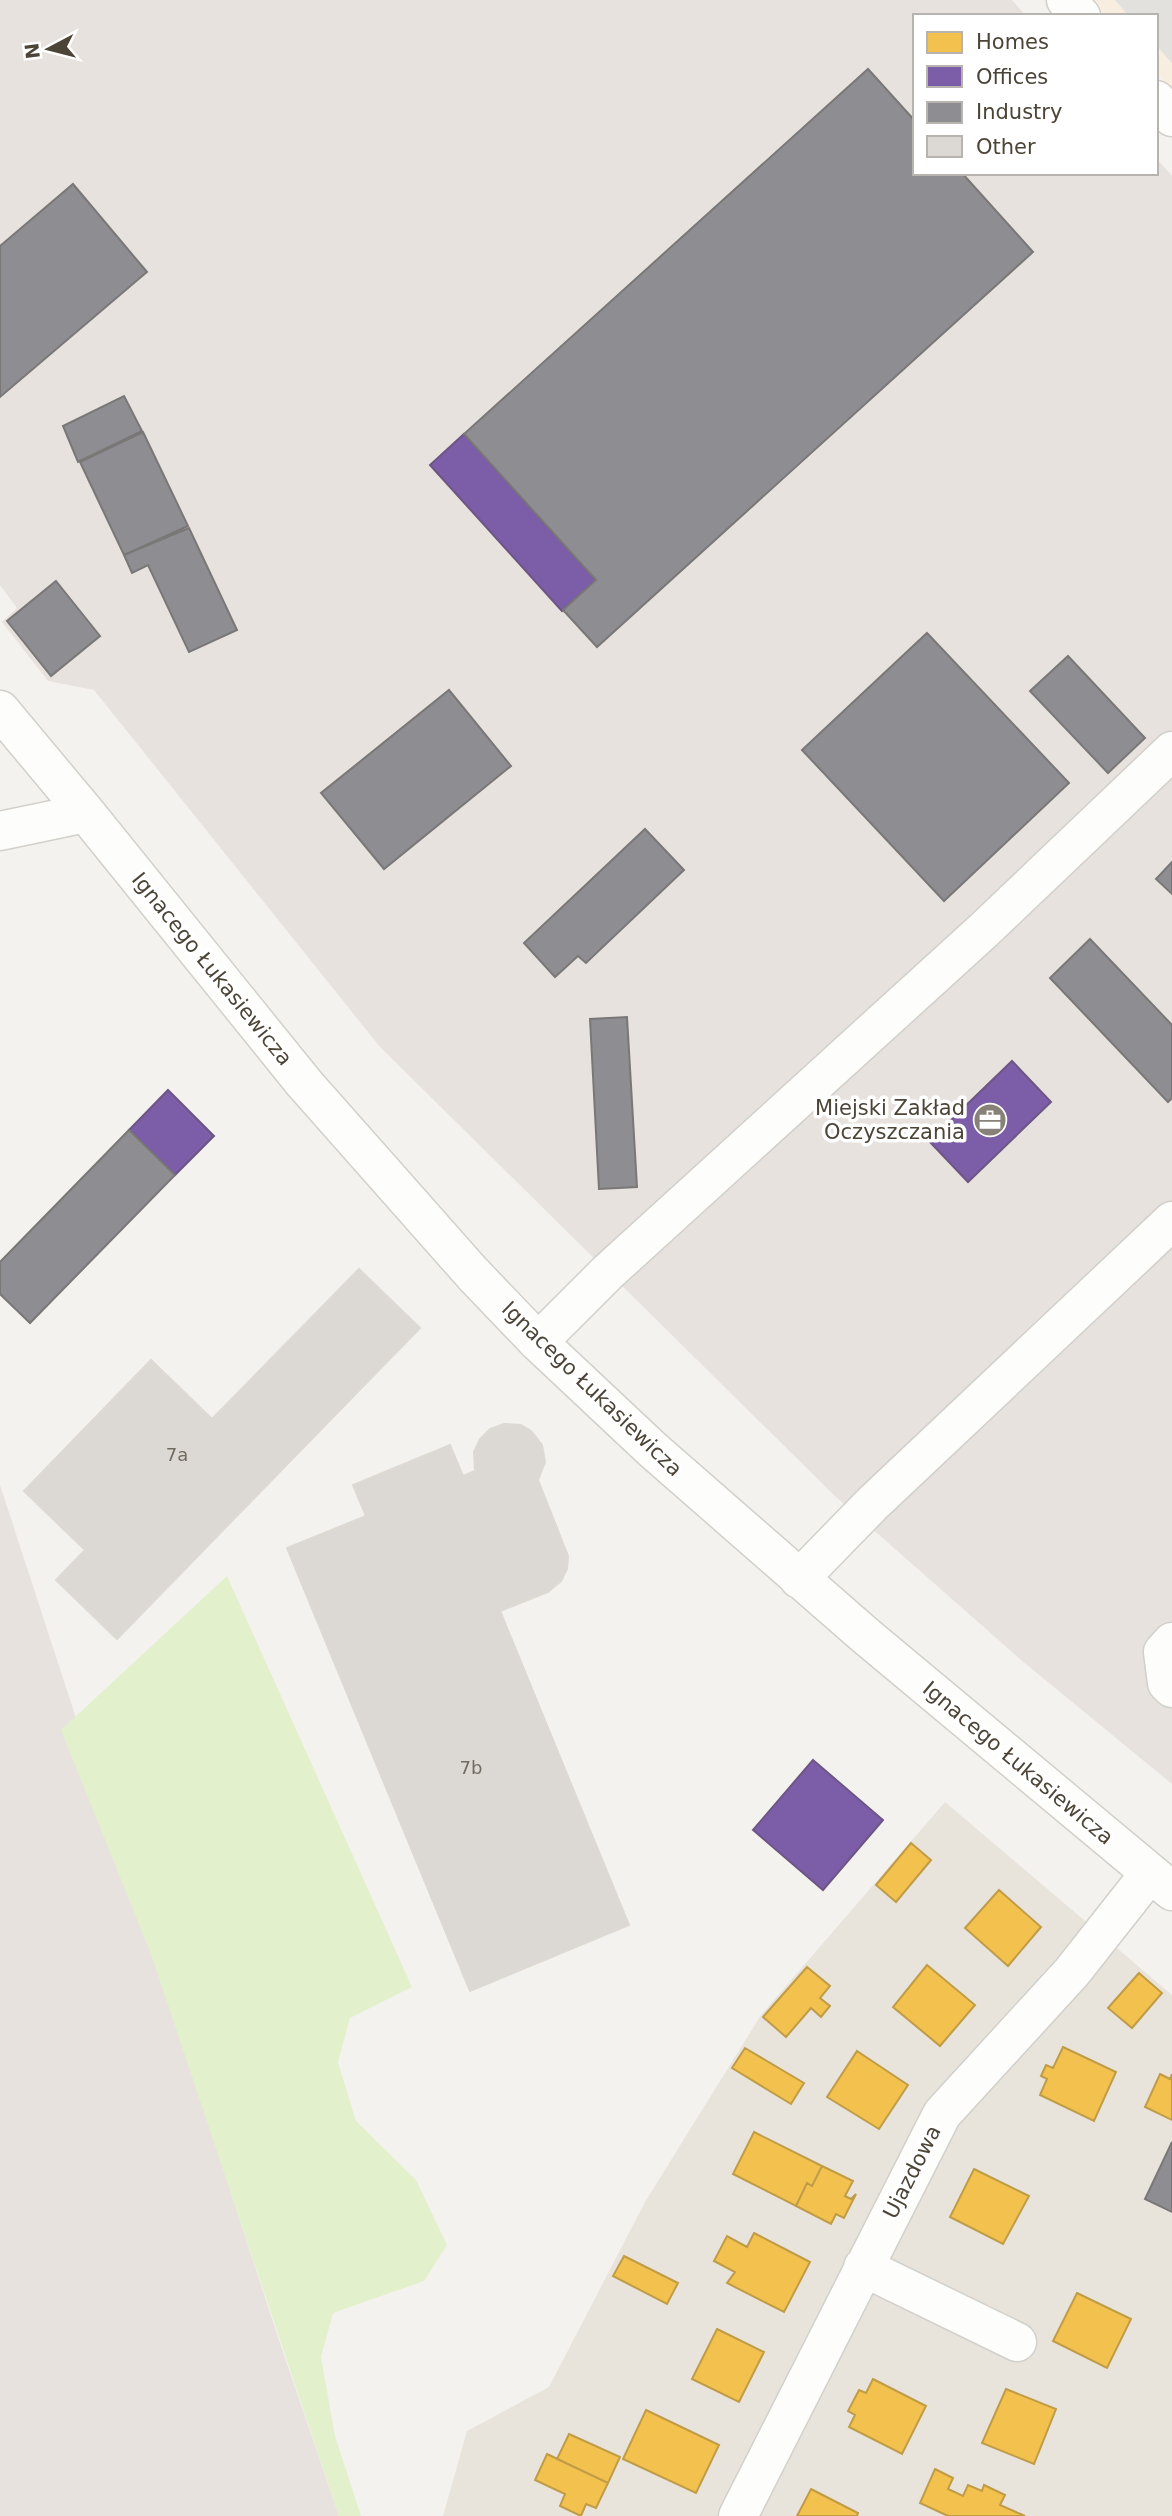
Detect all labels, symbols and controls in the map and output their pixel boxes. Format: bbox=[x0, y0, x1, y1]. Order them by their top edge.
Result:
north arrow bbox=[14, 14, 84, 84]
legend bbox=[913, 14, 1158, 175]
text: Homes bbox=[976, 30, 1049, 54]
text: N bbox=[20, 42, 44, 60]
text: Offices bbox=[976, 65, 1048, 89]
text: Industry bbox=[976, 100, 1062, 124]
text: Other bbox=[976, 135, 1036, 159]
street label: Ignacego Łukasiewicza bbox=[127, 868, 297, 1070]
place label: Miejski Zakład Oczyszczania bbox=[815, 1096, 965, 1144]
office icon: Miejski Zakład Oczyszczania bbox=[971, 1101, 1009, 1139]
street label: Ignacego Łukasiewicza bbox=[497, 1297, 687, 1481]
house number: 7a bbox=[166, 1444, 188, 1465]
street label: Ignacego Łukasiewicza bbox=[918, 1676, 1118, 1850]
house number: 7b bbox=[460, 1757, 482, 1778]
street label: Ujazdowa bbox=[878, 2121, 946, 2223]

